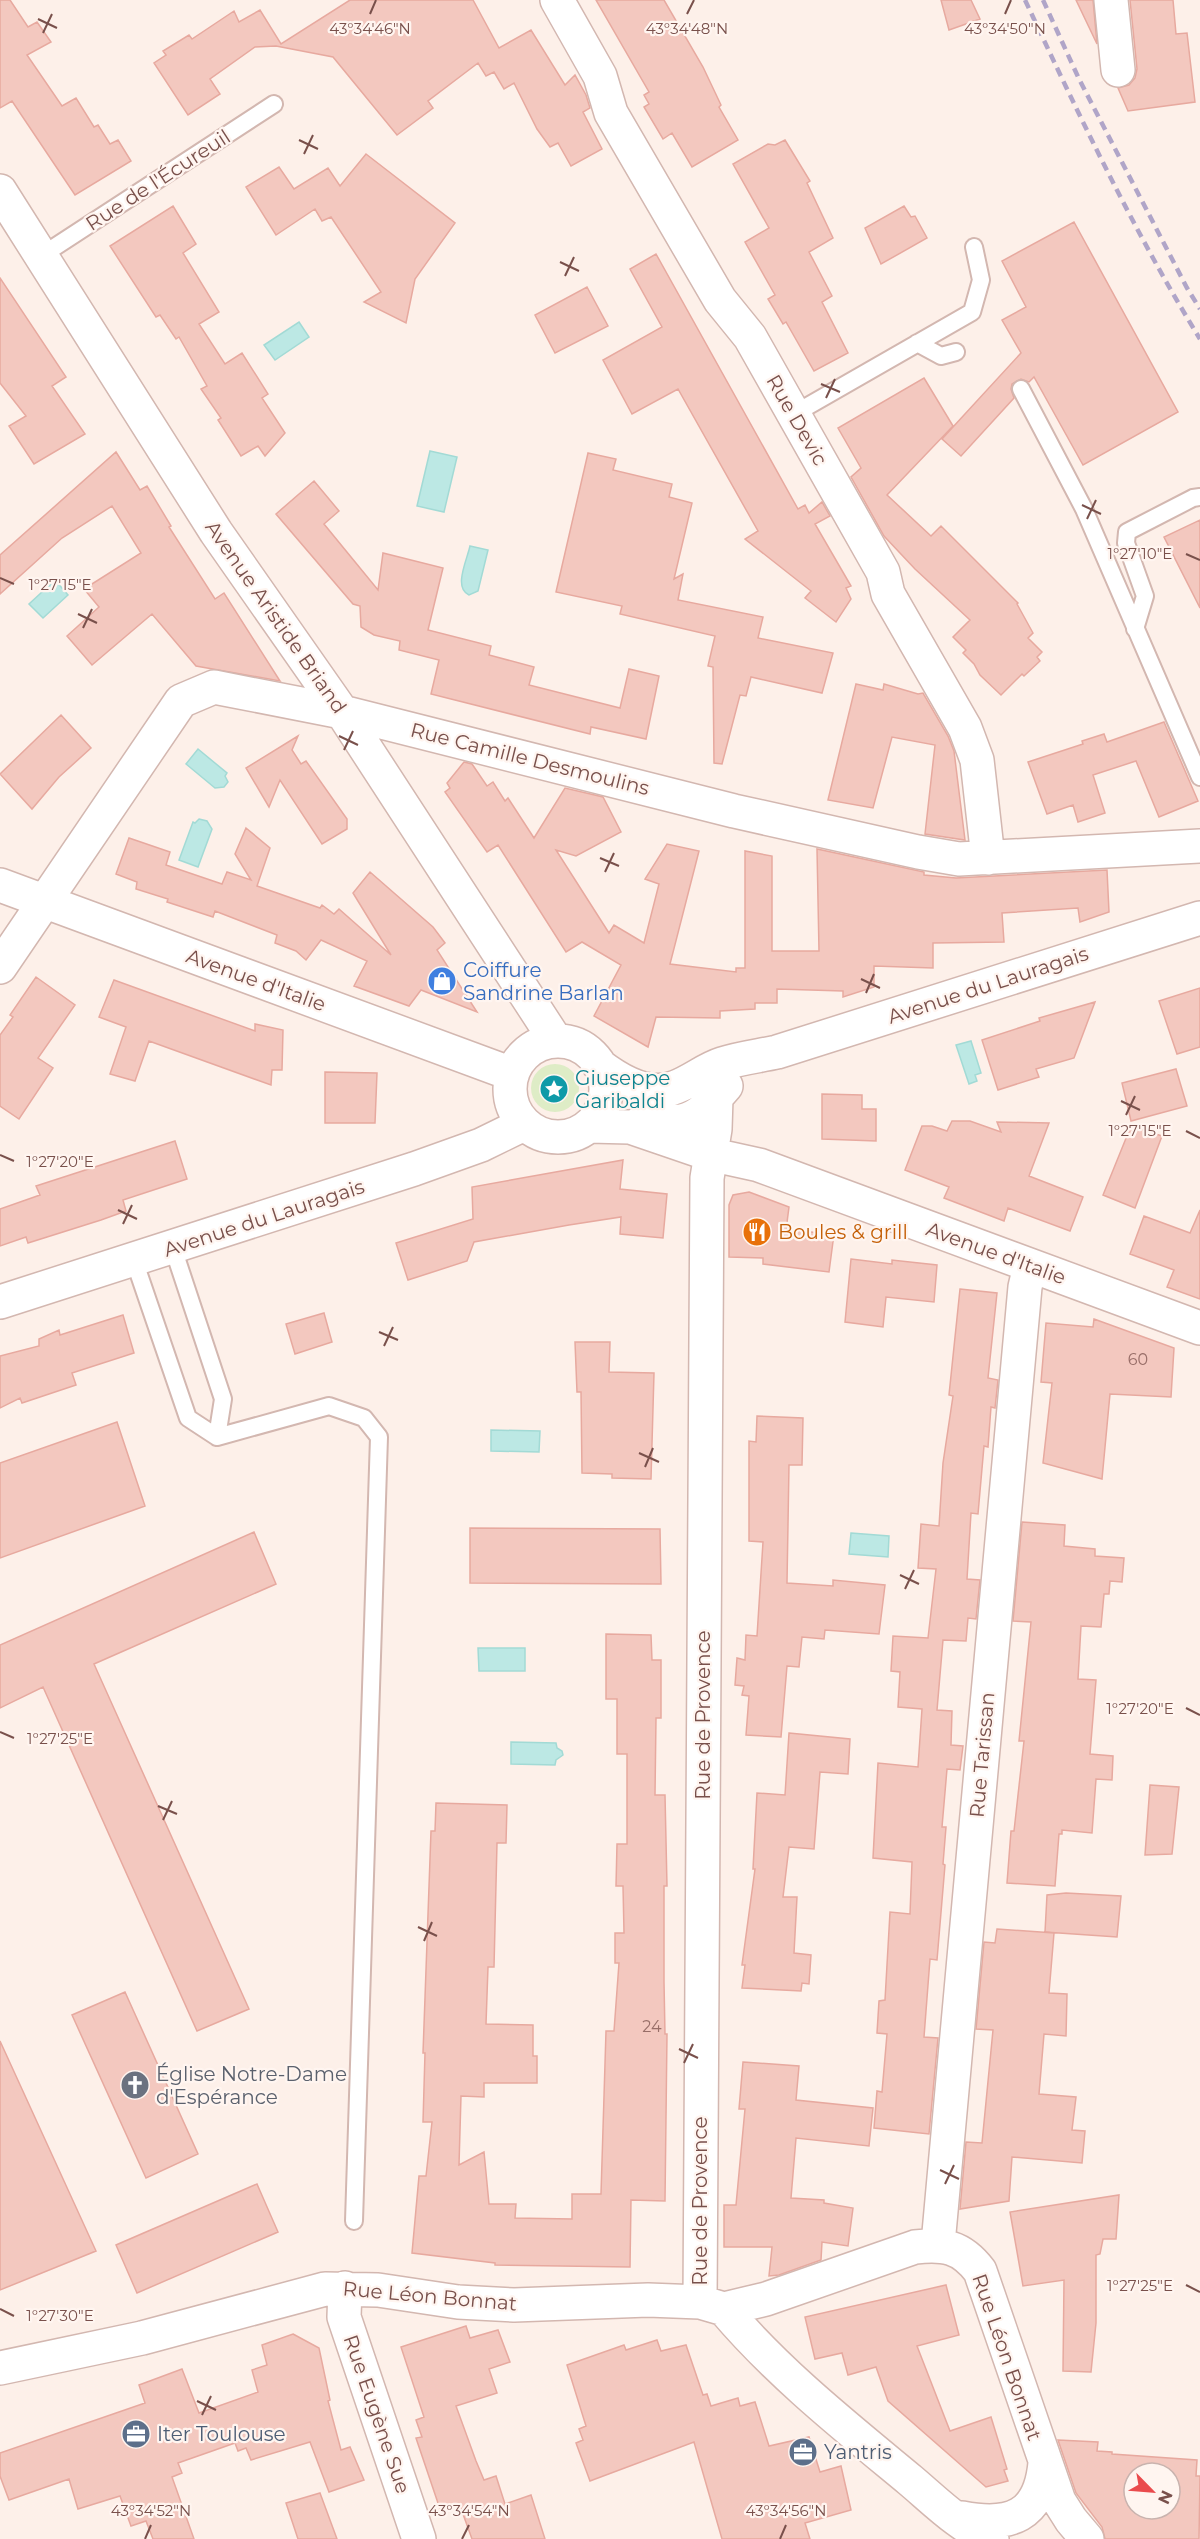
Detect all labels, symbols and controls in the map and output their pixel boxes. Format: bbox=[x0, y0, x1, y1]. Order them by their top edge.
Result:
text: 43°34'46"N bbox=[329, 19, 411, 38]
text: 43°34'48"N bbox=[646, 19, 728, 38]
text: 43°34'50"N bbox=[964, 19, 1046, 38]
street label: Rue de l'Écureuil bbox=[81, 124, 235, 236]
street label: Rue Devic bbox=[761, 370, 833, 470]
street label: Avenue Aristide Briand bbox=[200, 516, 352, 718]
text: 1°27'10"E bbox=[1108, 544, 1172, 563]
text: 1°27'15"E bbox=[28, 575, 92, 594]
street label: Rue Camille Desmoulins bbox=[408, 718, 652, 800]
street label: Avenue du Lauragais bbox=[885, 941, 1092, 1029]
street label: Avenue d'Italie bbox=[183, 944, 329, 1016]
place label: Coiffure Sandrine Barlan bbox=[463, 958, 624, 1005]
shop icon: Coiffure Sandrine Barlan bbox=[426, 965, 458, 997]
place label: Giuseppe Garibaldi bbox=[575, 1066, 670, 1113]
place icon: Giuseppe Garibaldi bbox=[538, 1073, 570, 1105]
text: 1°27'15"E bbox=[1108, 1121, 1172, 1140]
text: 1°27'20"E bbox=[26, 1152, 94, 1171]
street label: Avenue du Lauragais bbox=[161, 1174, 368, 1262]
restaurant icon: Boules & grill bbox=[741, 1216, 773, 1248]
street label: Avenue d'Italie bbox=[923, 1217, 1069, 1289]
place label: Boules & grill bbox=[778, 1220, 908, 1244]
house number: 60 bbox=[1128, 1350, 1148, 1369]
street label: Rue de Provence bbox=[691, 1630, 715, 1800]
street label: Rue Tarissan bbox=[965, 1691, 999, 1819]
text: 1°27'20"E bbox=[1106, 1699, 1174, 1718]
text: 1°27'25"E bbox=[27, 1729, 93, 1748]
house number: 24 bbox=[642, 2017, 662, 2036]
place label: Église Notre-Dame d'Espérance bbox=[156, 2062, 347, 2109]
church icon: Église Notre-Dame d'Espérance bbox=[119, 2069, 151, 2101]
street label: Rue de Provence bbox=[688, 2116, 712, 2286]
street label: Rue Léon Bonnat bbox=[967, 2270, 1047, 2444]
street label: Rue Léon Bonnat bbox=[342, 2276, 518, 2316]
text: 1°27'25"E bbox=[1107, 2276, 1173, 2295]
text: 1°27'30"E bbox=[26, 2306, 94, 2325]
street label: Rue Eugène Sue bbox=[339, 2331, 415, 2497]
office icon: Iter Toulouse bbox=[120, 2418, 152, 2450]
place label: Iter Toulouse bbox=[157, 2422, 286, 2446]
office icon: Yantris bbox=[787, 2436, 819, 2468]
place label: Yantris bbox=[824, 2440, 892, 2464]
north arrow bbox=[1122, 2461, 1182, 2521]
text: N bbox=[1154, 2487, 1176, 2507]
text: 43°34'52"N bbox=[111, 2501, 191, 2520]
text: 43°34'54"N bbox=[428, 2501, 510, 2520]
text: 43°34'56"N bbox=[746, 2501, 826, 2520]

